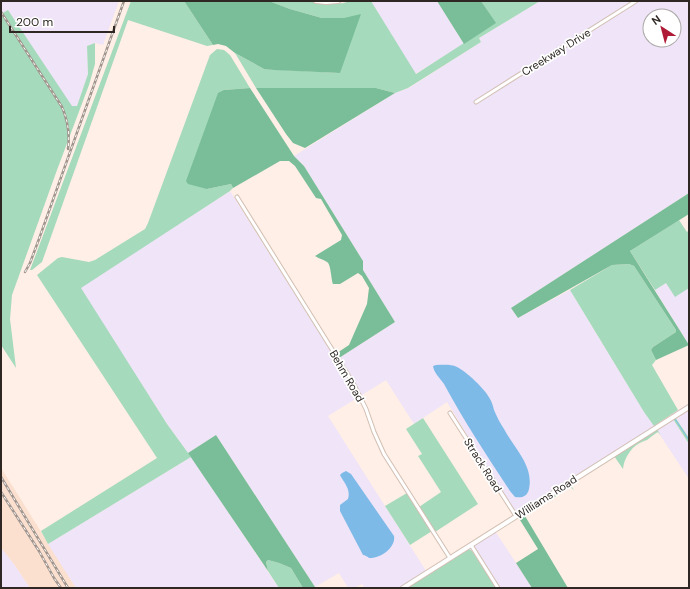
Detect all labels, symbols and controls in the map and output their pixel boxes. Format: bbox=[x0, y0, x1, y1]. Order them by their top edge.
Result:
scale bar bbox=[10, 8, 114, 34]
north arrow bbox=[642, 8, 682, 48]
text: N bbox=[649, 12, 663, 28]
text: 200 m bbox=[16, 14, 53, 30]
street label: Creekway Drive bbox=[519, 25, 593, 79]
street label: Behm Road bbox=[327, 348, 367, 405]
street label: Strack Road bbox=[461, 435, 505, 495]
street label: Williams Road bbox=[513, 472, 580, 522]

